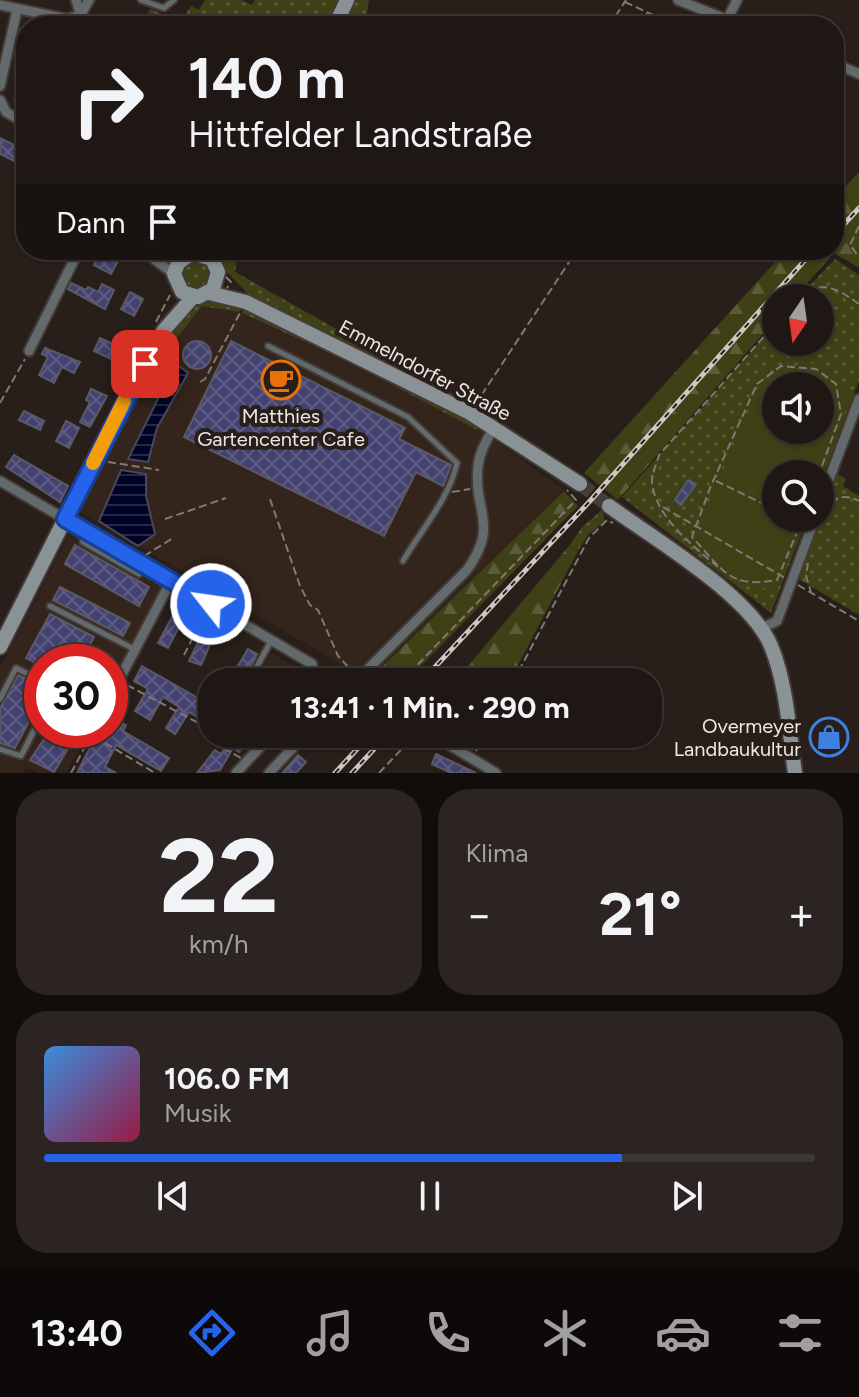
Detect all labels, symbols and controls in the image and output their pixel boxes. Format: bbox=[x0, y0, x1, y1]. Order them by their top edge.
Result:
text: 140 m bbox=[188, 45, 346, 112]
icon: right bbox=[56, 48, 160, 152]
text: Hittfelder Landstraße bbox=[188, 113, 532, 156]
icon: arrive bbox=[141, 200, 185, 244]
text: Dann bbox=[56, 204, 125, 241]
north arrow bbox=[762, 284, 834, 356]
map controls bbox=[762, 284, 834, 532]
street label: Emmelndorfer Straße bbox=[335, 314, 515, 426]
pin bbox=[111, 330, 179, 398]
icon: arrive bbox=[123, 342, 167, 386]
cafe icon: Matthies Gartencenter Cafe bbox=[260, 359, 302, 401]
button: sound bbox=[762, 372, 834, 444]
place label: Matthies Gartencenter Cafe bbox=[197, 404, 365, 451]
button: search bbox=[762, 460, 834, 532]
position arrow bbox=[169, 562, 253, 646]
speed limit sign: 30 bbox=[24, 644, 128, 748]
text: 13:41 · 1 Min. · 290 m bbox=[290, 689, 570, 726]
place label: Overmeyer Landbaukultur bbox=[674, 714, 801, 761]
shop icon: Overmeyer Landbaukultur bbox=[808, 716, 850, 758]
text: 22 bbox=[159, 813, 279, 938]
text: Klima bbox=[466, 837, 529, 869]
text: 21° bbox=[599, 878, 682, 950]
text: − bbox=[466, 888, 493, 941]
text: + bbox=[788, 888, 815, 941]
text: km/h bbox=[189, 928, 248, 960]
text: 106.0 FM bbox=[164, 1060, 290, 1097]
text: Musik bbox=[164, 1097, 231, 1129]
icon: previous bbox=[151, 1174, 195, 1218]
icon: pause bbox=[408, 1174, 452, 1218]
icon: next bbox=[665, 1174, 709, 1218]
icon: directions bbox=[184, 1305, 240, 1361]
icon: music bbox=[302, 1305, 358, 1361]
icon: phone bbox=[420, 1305, 476, 1361]
icon: climate bbox=[537, 1305, 593, 1361]
icon: car bbox=[655, 1305, 711, 1361]
icon: filters bbox=[772, 1305, 828, 1361]
text: 13:40 bbox=[31, 1312, 123, 1355]

